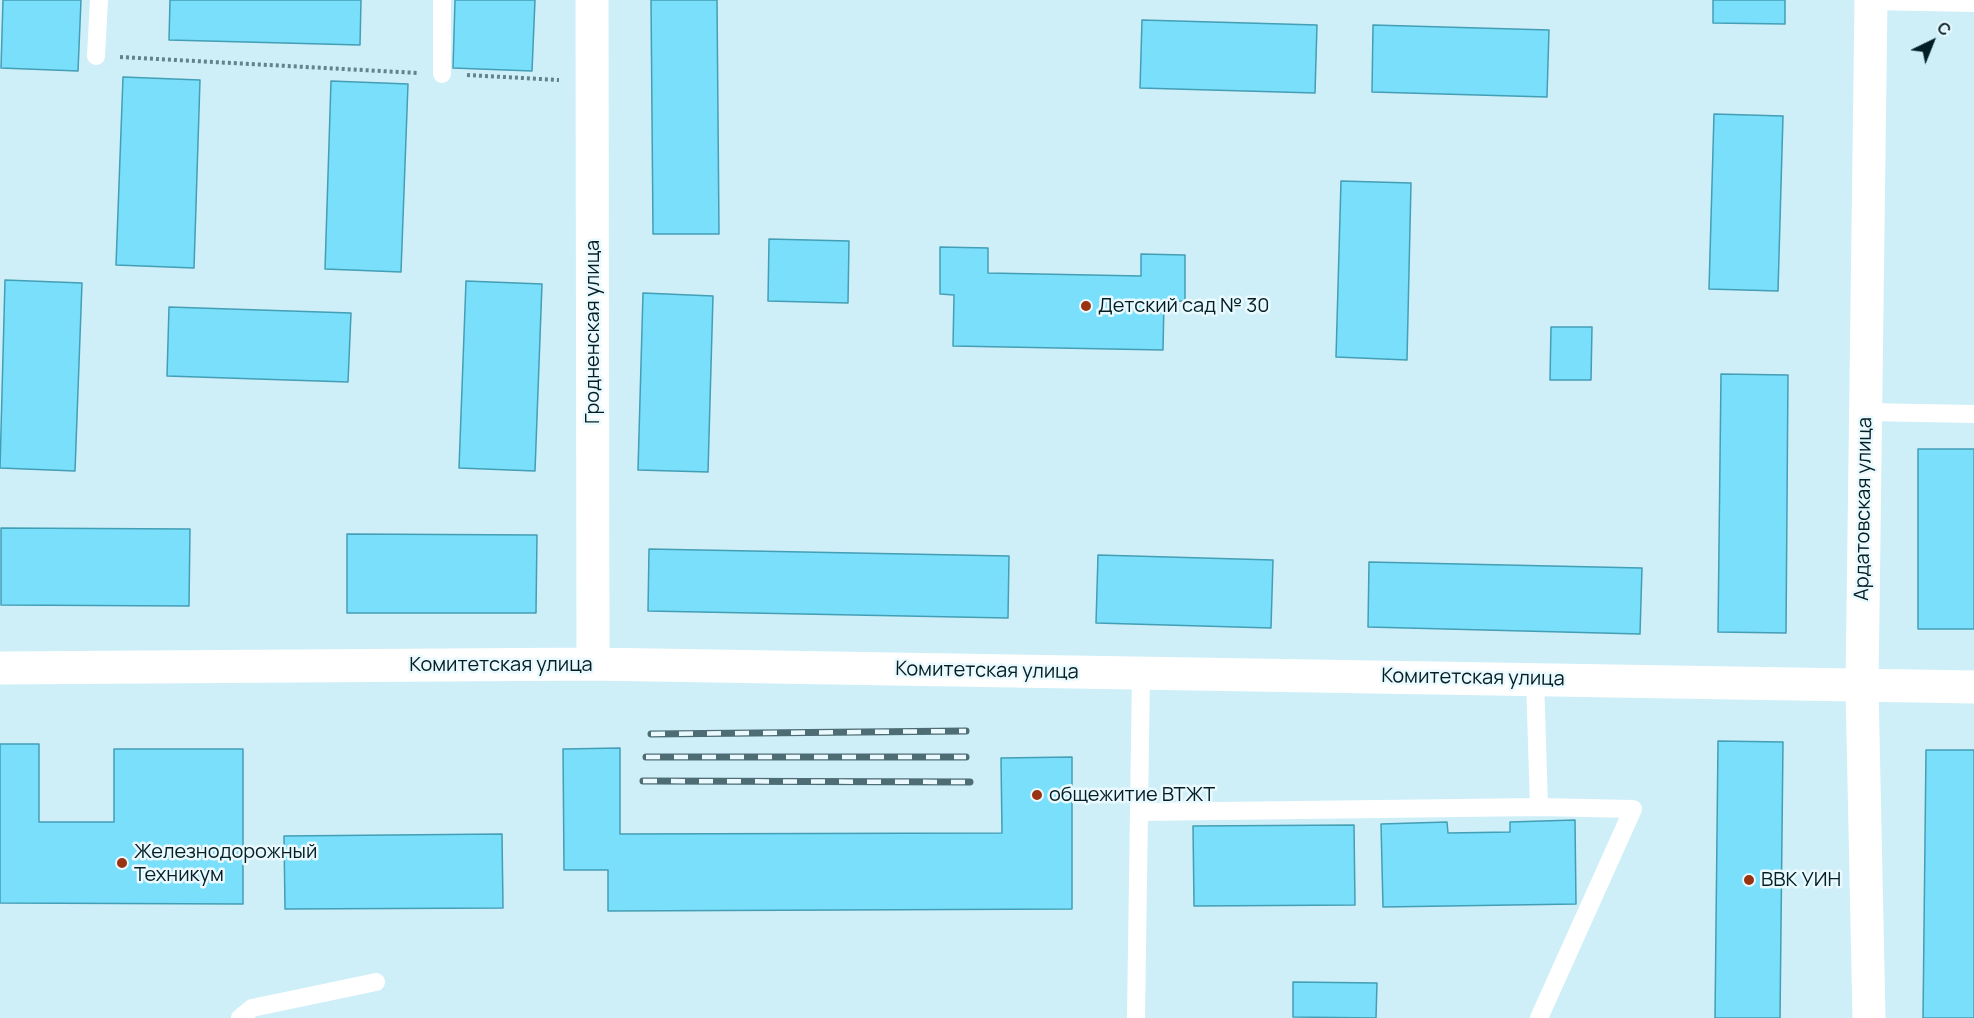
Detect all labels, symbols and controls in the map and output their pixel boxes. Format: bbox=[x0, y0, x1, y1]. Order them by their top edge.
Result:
north arrow bbox=[1902, 12, 1962, 72]
text: С bbox=[1932, 17, 1956, 41]
street label: Гродненская улица bbox=[581, 240, 605, 424]
place label: Детский сад № 30 bbox=[1098, 294, 1269, 318]
marker: Детский сад № 30 bbox=[1079, 299, 1093, 313]
street label: Ардатовская улица bbox=[1850, 417, 1878, 601]
street label: Комитетская улица bbox=[409, 653, 593, 677]
street label: Комитетская улица bbox=[895, 657, 1079, 685]
street label: Комитетская улица bbox=[1381, 664, 1565, 692]
place label: общежитие ВТЖТ bbox=[1049, 783, 1215, 807]
marker: общежитие ВТЖТ bbox=[1030, 788, 1044, 802]
place label: Железнодорожный Техникум bbox=[134, 840, 317, 887]
marker: Железнодорожный Техникум bbox=[115, 856, 129, 870]
place label: ВВК УИН bbox=[1761, 868, 1841, 892]
marker: ВВК УИН bbox=[1742, 873, 1756, 887]

